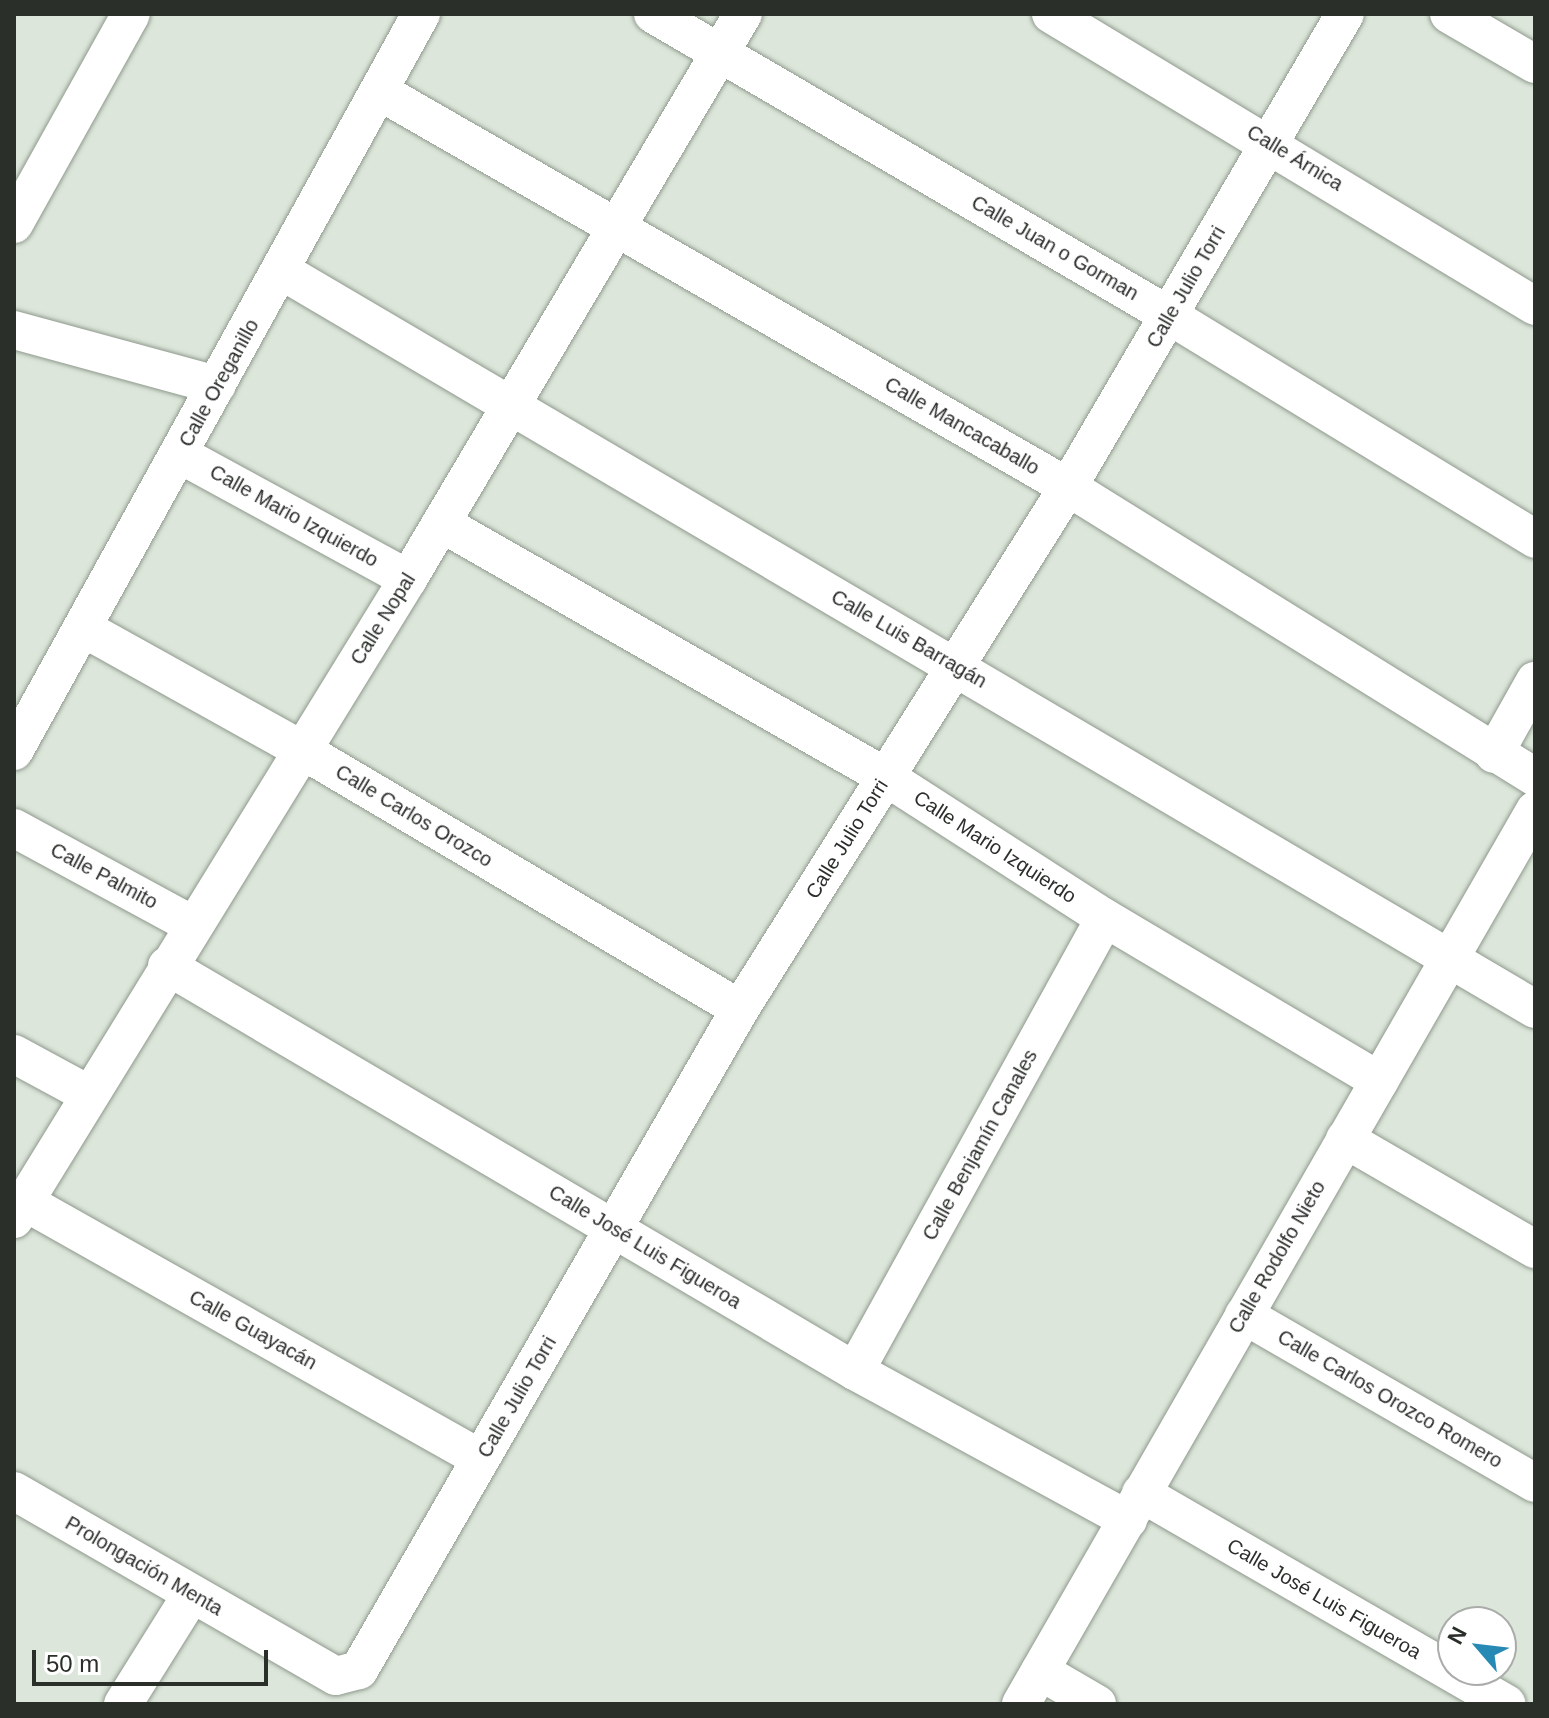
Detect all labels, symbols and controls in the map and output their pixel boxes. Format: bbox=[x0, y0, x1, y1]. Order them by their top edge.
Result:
street label: Calle Árnica bbox=[1243, 120, 1347, 196]
street label: Calle Juan o Gorman bbox=[967, 190, 1143, 306]
street label: Calle Julio Torri bbox=[1141, 222, 1231, 352]
street label: Calle Oreganillo bbox=[174, 315, 264, 451]
street label: Calle Mancacaballo bbox=[880, 372, 1044, 480]
street label: Calle Mario Izquierdo bbox=[206, 460, 382, 572]
street label: Calle Nopal bbox=[345, 569, 421, 669]
street label: Calle Luis Barragán bbox=[827, 585, 991, 693]
street label: Calle Carlos Orozco bbox=[331, 760, 497, 872]
street label: Calle Julio Torri bbox=[801, 775, 893, 903]
street label: Calle Mario Izquierdo bbox=[909, 785, 1081, 909]
street label: Calle Palmito bbox=[46, 838, 162, 914]
street label: Calle Benjamín Canales bbox=[917, 1045, 1043, 1245]
street label: Calle Rodolfo Nieto bbox=[1224, 1176, 1330, 1338]
street label: Calle José Luis Figueroa bbox=[544, 1180, 746, 1314]
street label: Calle Guayacán bbox=[185, 1285, 321, 1375]
street label: Calle Carlos Orozco Romero bbox=[1273, 1325, 1507, 1473]
street label: Calle Julio Torri bbox=[472, 1332, 562, 1462]
street label: Prolongación Menta bbox=[61, 1511, 227, 1621]
street label: Calle José Luis Figueroa bbox=[1223, 1534, 1425, 1664]
north arrow bbox=[1437, 1606, 1517, 1686]
text: N bbox=[1442, 1623, 1472, 1648]
scale bar bbox=[36, 1634, 272, 1684]
text: 50 m bbox=[46, 1650, 99, 1677]

